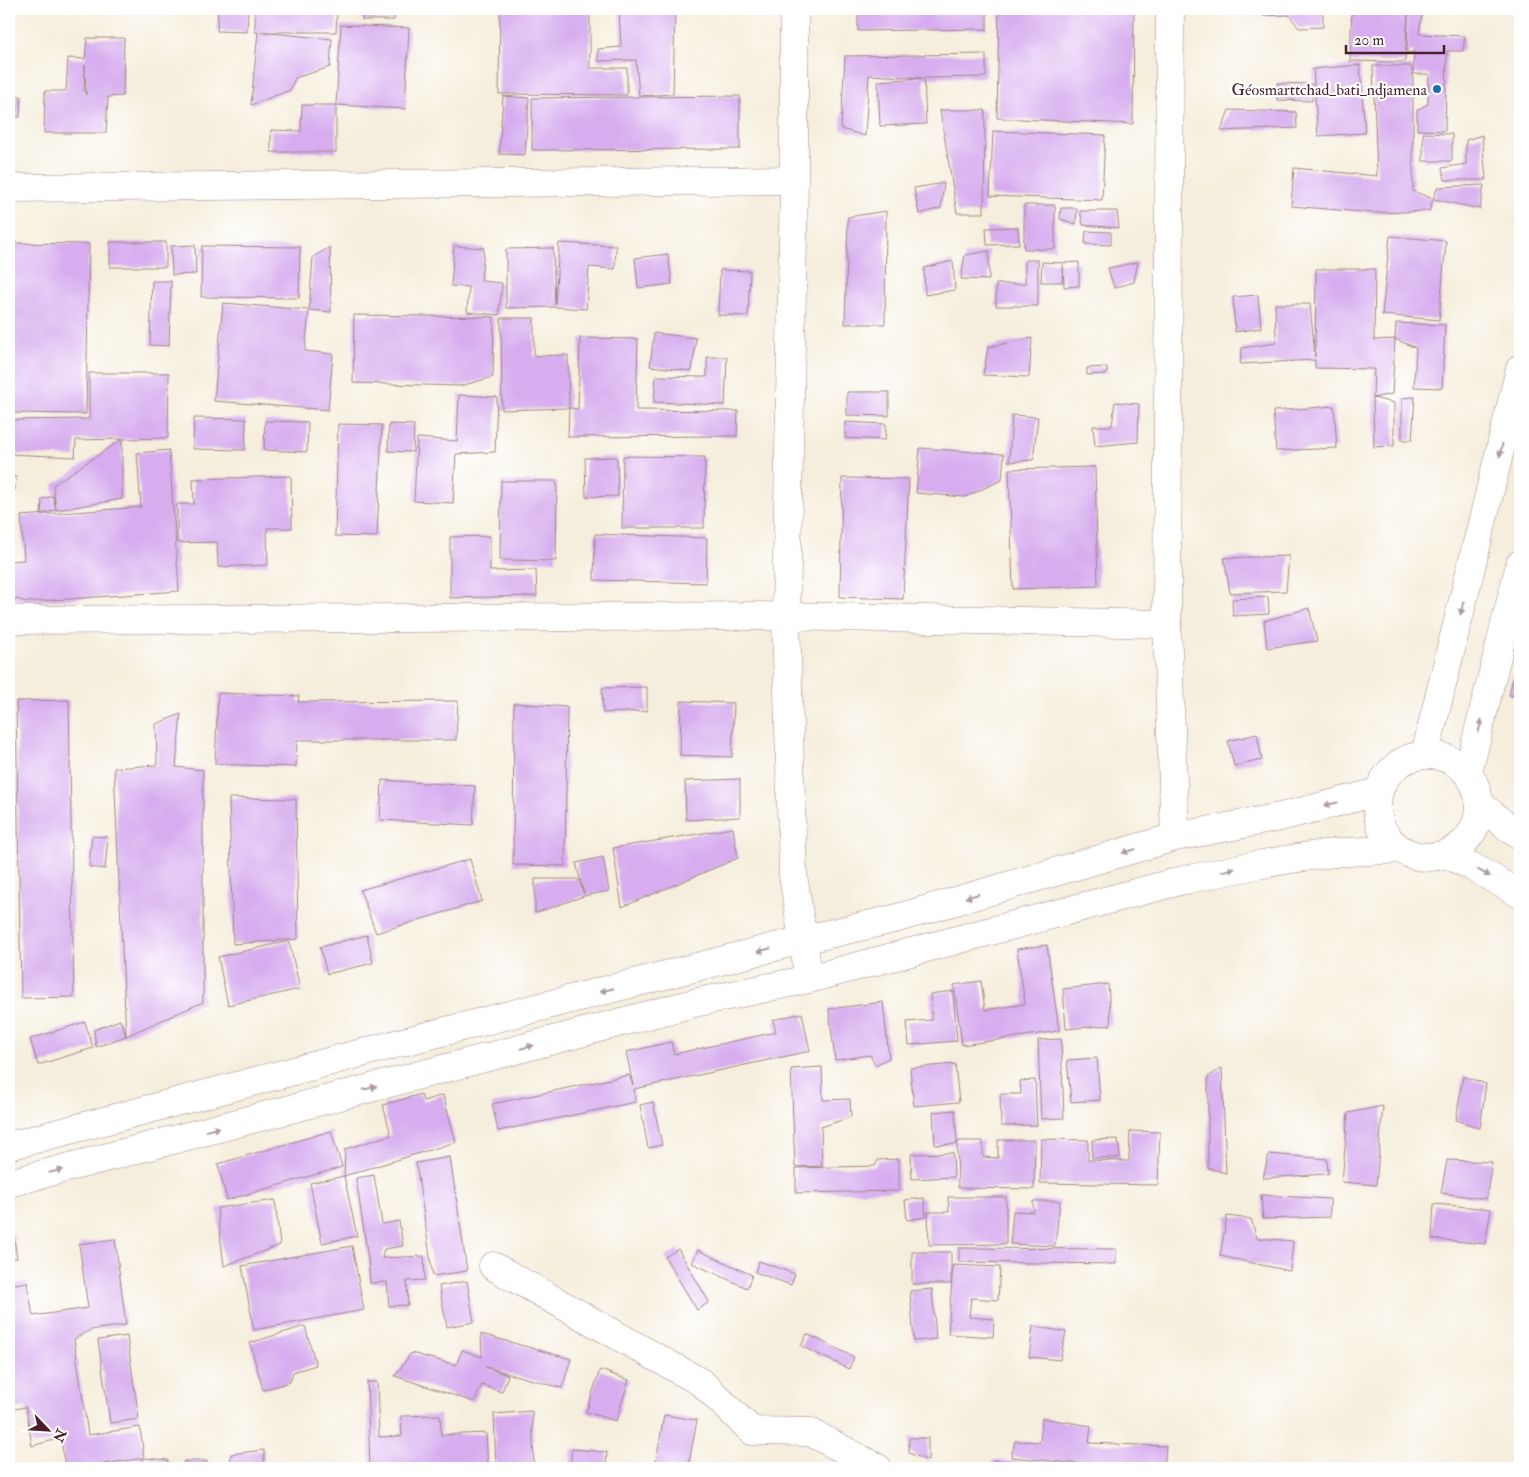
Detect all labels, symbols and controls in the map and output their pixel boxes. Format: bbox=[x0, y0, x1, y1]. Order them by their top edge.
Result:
scale bar bbox=[1346, 22, 1444, 54]
text: 20 m bbox=[1354, 31, 1384, 50]
place label: Géosmarttchad_bati_ndjamena bbox=[1231, 80, 1427, 100]
marker: Géosmarttchad_bati_ndjamena bbox=[1431, 83, 1443, 95]
one-way arrow bbox=[1497, 443, 1505, 458]
one-way arrow bbox=[1458, 600, 1466, 615]
one-way arrow bbox=[1476, 718, 1484, 733]
one-way arrow bbox=[1323, 800, 1338, 808]
one-way arrow bbox=[1121, 847, 1136, 855]
one-way arrow bbox=[1220, 866, 1236, 874]
one-way arrow bbox=[1476, 869, 1491, 877]
one-way arrow bbox=[965, 892, 980, 900]
one-way arrow bbox=[757, 946, 772, 954]
one-way arrow bbox=[599, 986, 614, 994]
one-way arrow bbox=[520, 1043, 535, 1051]
one-way arrow bbox=[363, 1084, 378, 1092]
one-way arrow bbox=[206, 1125, 221, 1133]
one-way arrow bbox=[48, 1166, 63, 1174]
north arrow bbox=[22, 1404, 72, 1454]
text: N bbox=[49, 1425, 70, 1445]

